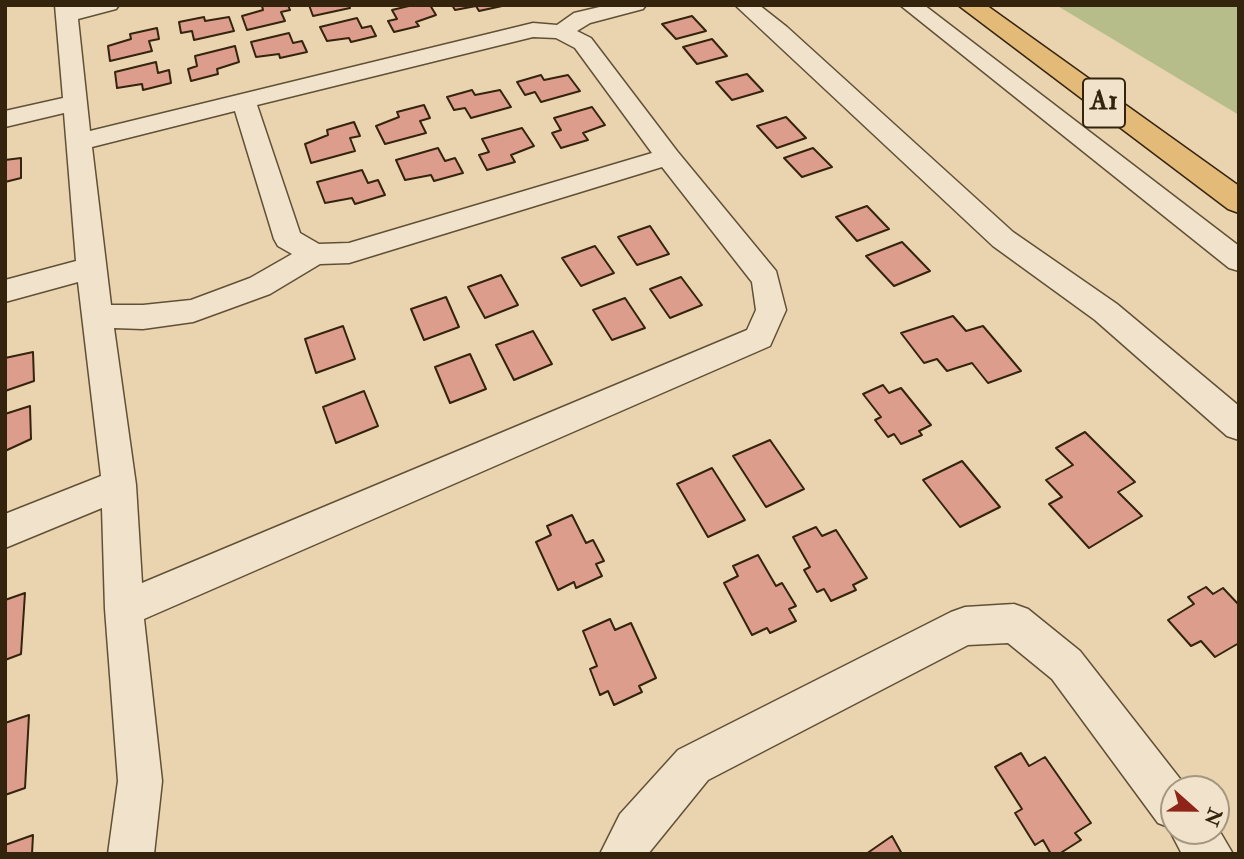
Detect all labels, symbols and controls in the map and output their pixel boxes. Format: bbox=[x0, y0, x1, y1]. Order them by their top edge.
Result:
road number: A1 bbox=[1083, 78, 1125, 128]
north arrow bbox=[1160, 775, 1230, 845]
text: N bbox=[1198, 805, 1227, 829]

